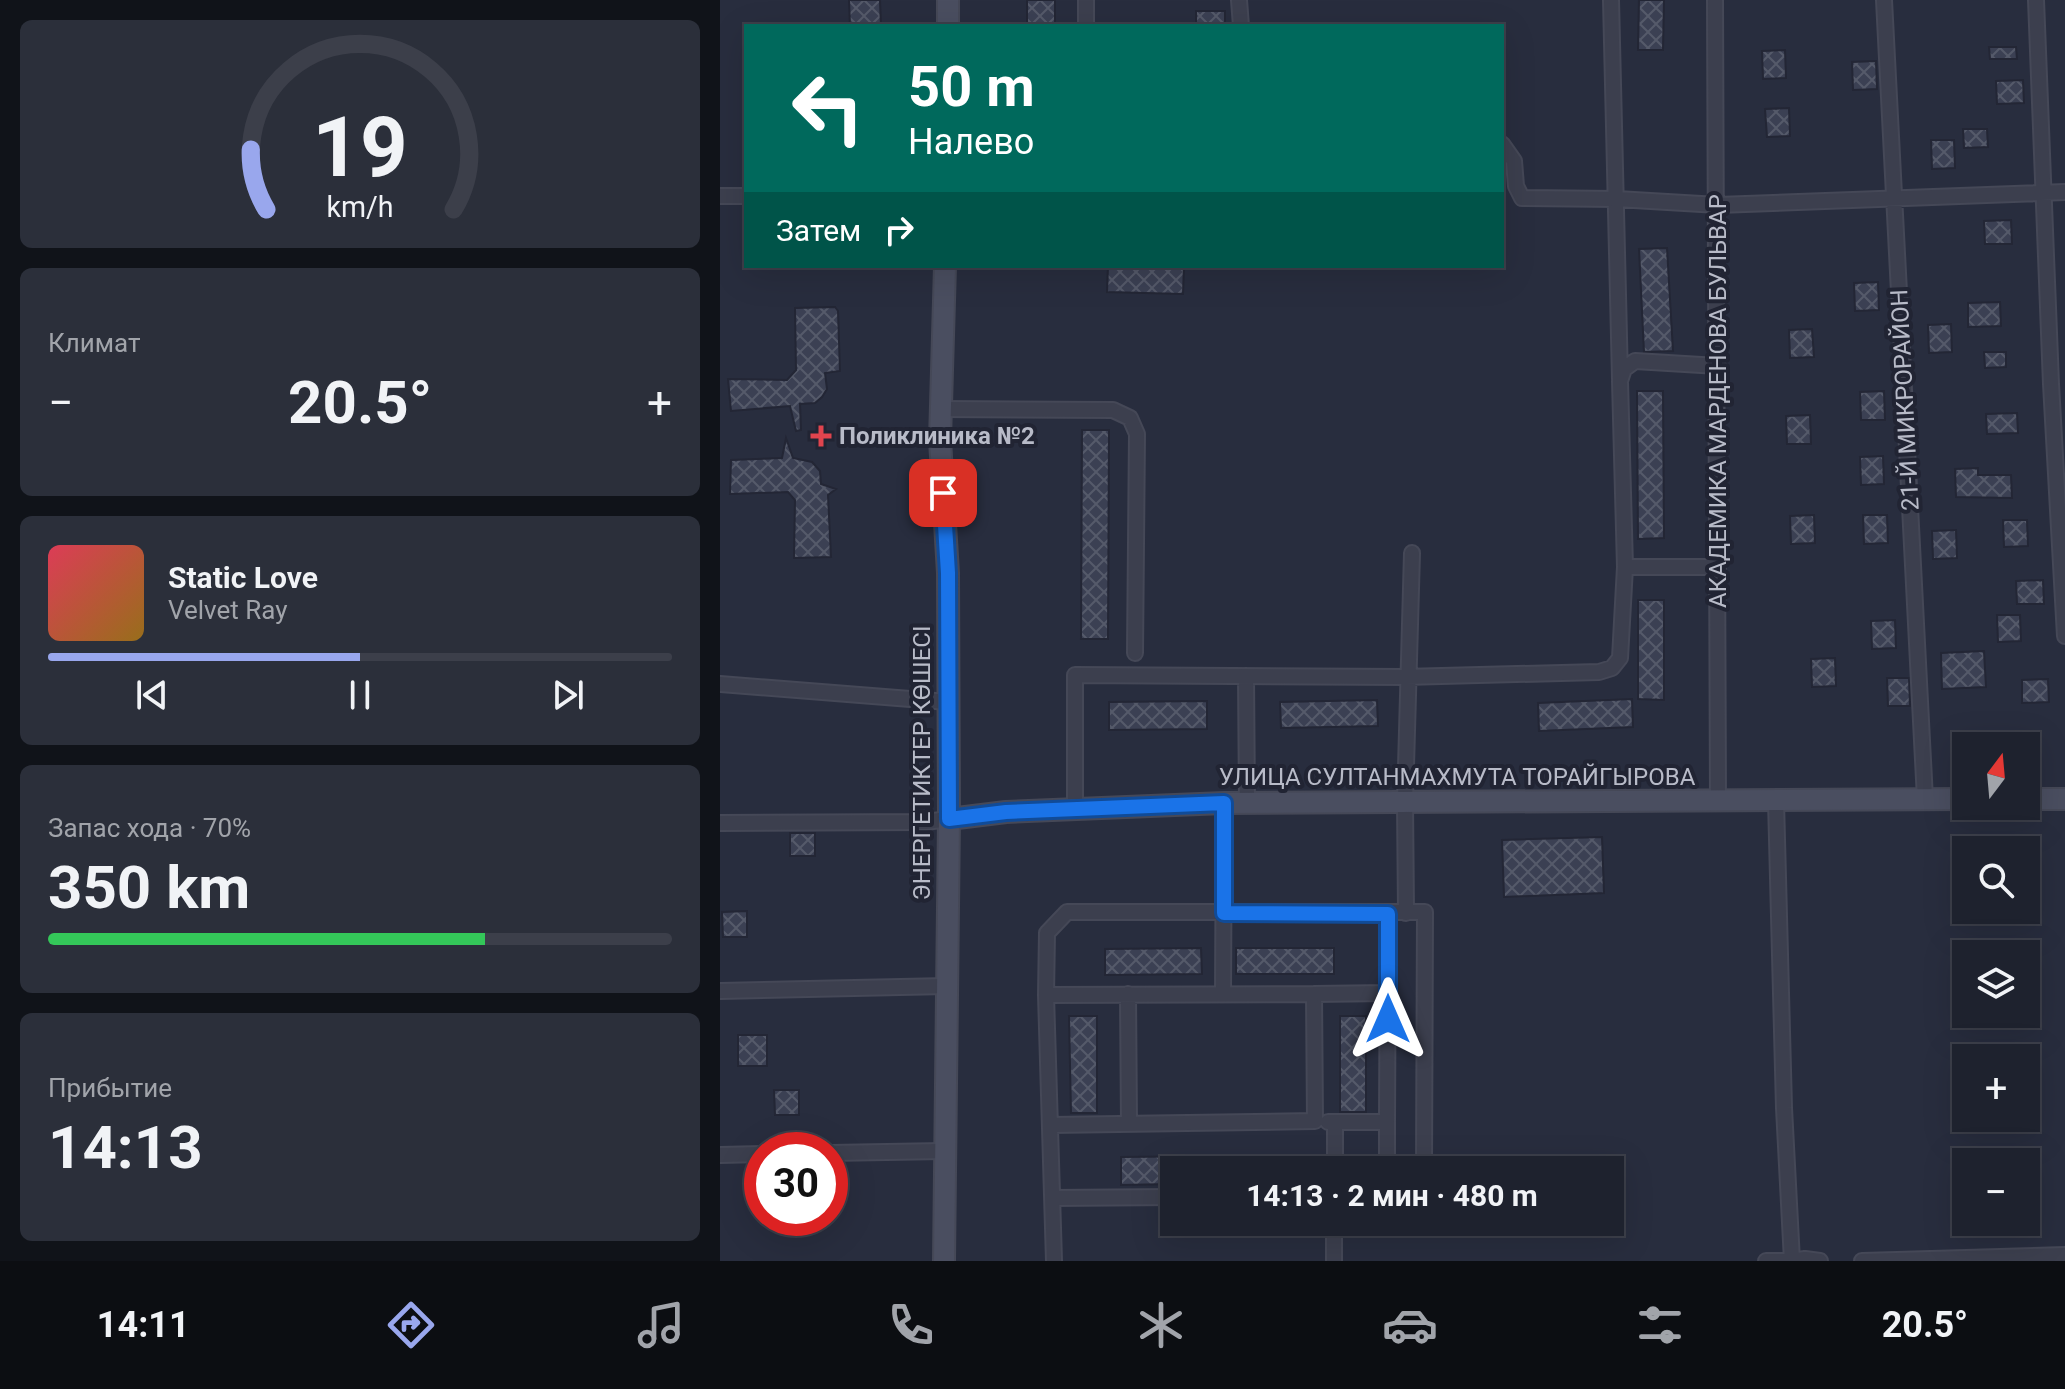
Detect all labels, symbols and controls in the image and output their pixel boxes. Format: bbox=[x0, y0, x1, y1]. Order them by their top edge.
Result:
text: 50 m bbox=[908, 54, 1035, 120]
icon: left bbox=[776, 56, 880, 160]
text: 19 bbox=[312, 99, 408, 196]
text: Налево bbox=[908, 121, 1034, 163]
text: km/h bbox=[326, 190, 394, 224]
street label: АКАДЕМИКА МАРДЕНОВА БУЛЬВАР bbox=[1704, 194, 1732, 608]
icon: right bbox=[877, 208, 921, 252]
text: Затем bbox=[776, 213, 861, 248]
street label: 21-Й МИКРОРАЙОН bbox=[1885, 289, 1925, 511]
text: Климат bbox=[48, 328, 140, 358]
text: 20.5° bbox=[288, 367, 432, 438]
text: − bbox=[48, 377, 73, 429]
text: + bbox=[647, 377, 672, 429]
place label: Поликлиника №2 bbox=[839, 422, 1035, 450]
marker: Поликлиника №2 bbox=[810, 425, 832, 447]
pin bbox=[909, 459, 977, 527]
icon: arrive bbox=[921, 471, 965, 515]
text: Static Love bbox=[168, 560, 318, 595]
text: Velvet Ray bbox=[168, 595, 288, 625]
street label: ЭНЕРГЕТИКТЕР КӨШЕСІ bbox=[908, 626, 936, 901]
icon: previous bbox=[130, 673, 174, 717]
icon: pause bbox=[338, 673, 382, 717]
icon: next bbox=[546, 673, 590, 717]
north arrow bbox=[1952, 732, 2040, 820]
map controls bbox=[1952, 732, 2040, 1236]
street label: УЛИЦА СУЛТАНМАХМУТА ТОРАЙГЫРОВА bbox=[1219, 763, 1696, 791]
text: Запас хода · 70% bbox=[48, 813, 251, 843]
button: search bbox=[1952, 836, 2040, 924]
text: 350 km bbox=[48, 852, 250, 923]
button: layers bbox=[1952, 940, 2040, 1028]
position arrow bbox=[1346, 977, 1430, 1061]
button: + bbox=[1952, 1044, 2040, 1132]
text: Прибытие bbox=[48, 1073, 172, 1103]
text: 14:13 bbox=[48, 1112, 203, 1183]
speed limit sign: 30 bbox=[744, 1132, 848, 1236]
button: − bbox=[1952, 1148, 2040, 1236]
text: 14:13 · 2 мин · 480 m bbox=[1246, 1178, 1538, 1213]
icon: directions bbox=[383, 1297, 439, 1353]
icon: music bbox=[633, 1297, 689, 1353]
icon: phone bbox=[883, 1297, 939, 1353]
icon: climate bbox=[1133, 1297, 1189, 1353]
icon: car bbox=[1382, 1297, 1438, 1353]
icon: filters bbox=[1632, 1297, 1688, 1353]
text: 14:11 bbox=[97, 1304, 190, 1346]
text: 20.5° bbox=[1882, 1304, 1968, 1346]

